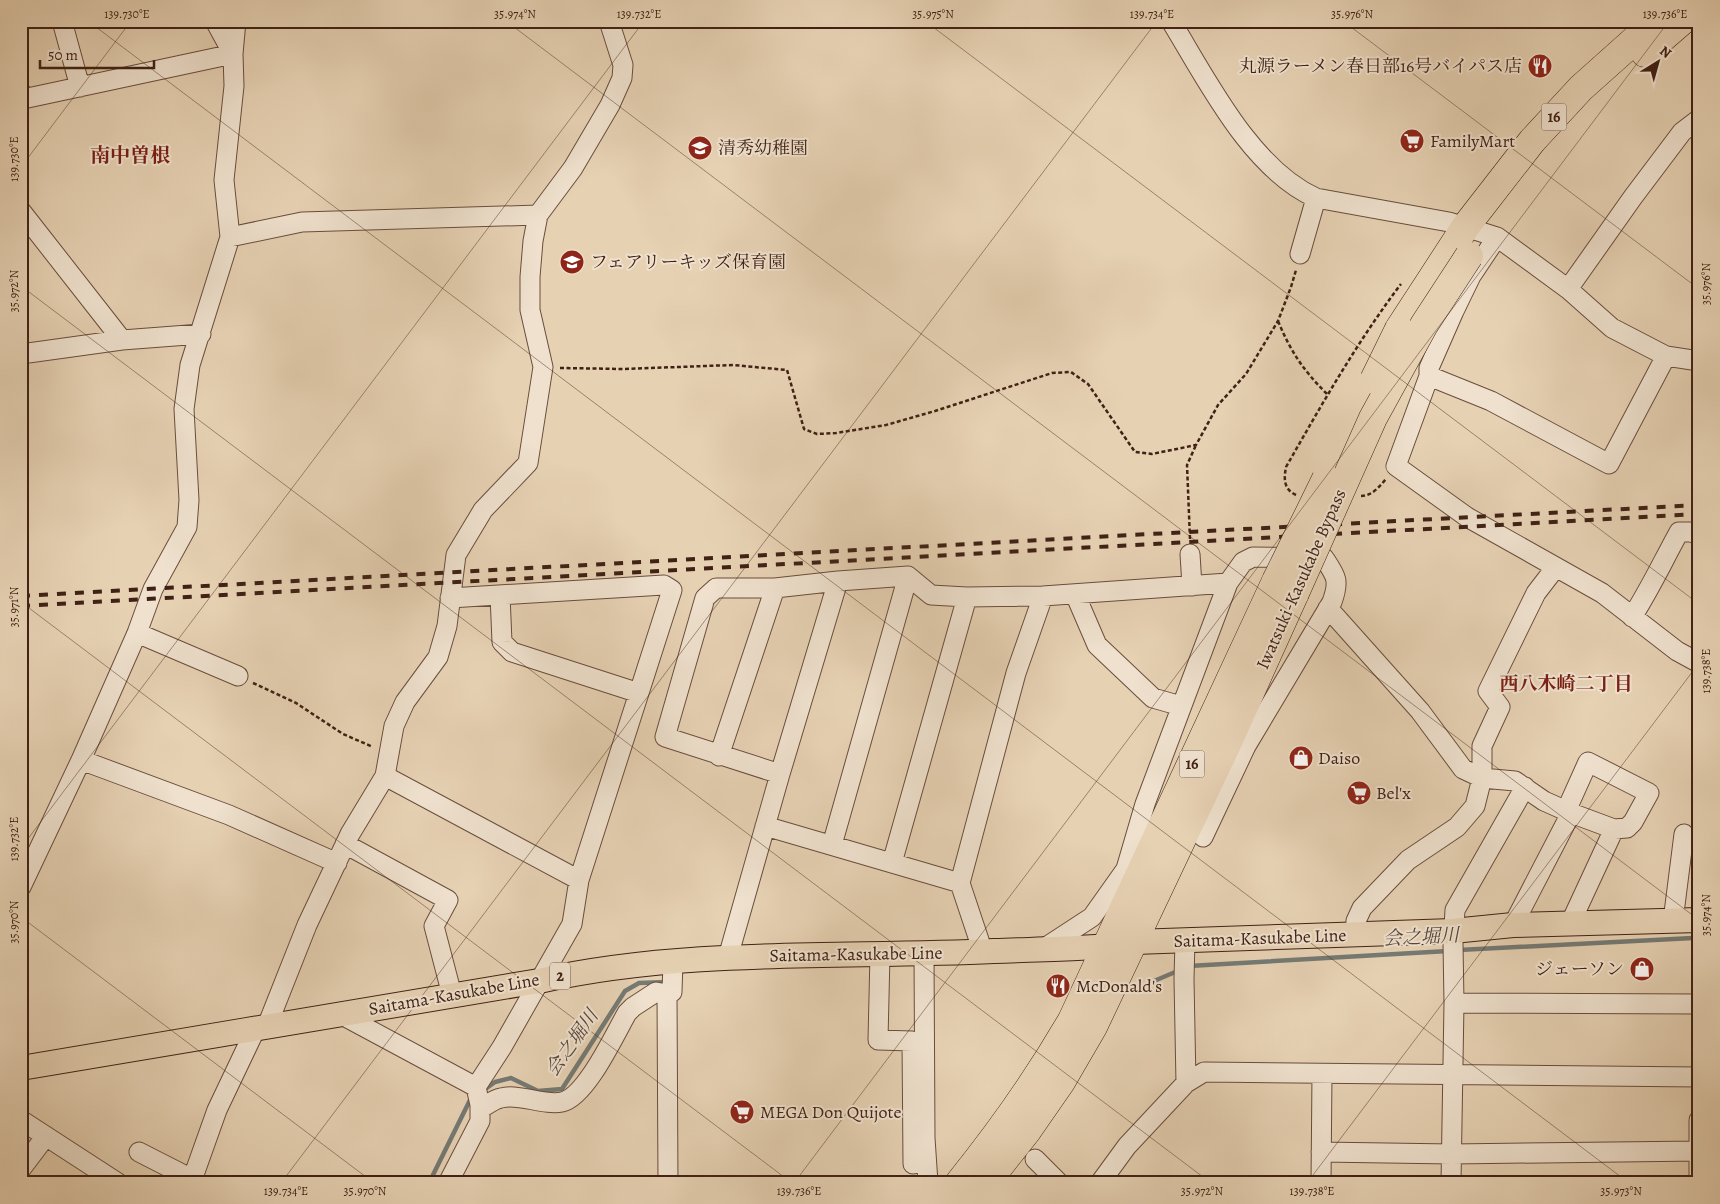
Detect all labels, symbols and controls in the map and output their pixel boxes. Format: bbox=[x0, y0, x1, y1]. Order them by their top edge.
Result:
text: 139.730°E bbox=[104, 6, 150, 22]
text: 35.974°N bbox=[494, 6, 536, 22]
text: 139.732°E bbox=[617, 6, 661, 22]
text: 35.975°N bbox=[912, 6, 954, 22]
text: 139.734°E bbox=[1130, 6, 1174, 22]
text: 35.976°N bbox=[1331, 6, 1373, 22]
text: 139.736°E bbox=[1643, 6, 1687, 22]
scale bar bbox=[40, 38, 154, 70]
north arrow bbox=[1632, 38, 1682, 88]
text: N bbox=[1656, 41, 1675, 63]
text: 50 m bbox=[48, 45, 78, 65]
restaurant icon: 丸源ラーメン春日部16号バイパス店 bbox=[1527, 53, 1553, 79]
place label: 丸源ラーメン春日部16号バイパス店 bbox=[1239, 54, 1522, 78]
road number: 16 bbox=[1542, 104, 1566, 130]
supermarket icon: FamilyMart bbox=[1399, 128, 1425, 154]
place label: FamilyMart bbox=[1430, 129, 1515, 153]
school or university icon: 清秀幼稚園 bbox=[687, 135, 713, 161]
text: 139.730°E bbox=[6, 136, 22, 182]
place label: 清秀幼稚園 bbox=[718, 136, 808, 160]
district label: 南中曽根 bbox=[90, 142, 170, 169]
school or university icon: フェアリーキッズ保育園 bbox=[559, 249, 585, 275]
place label: フェアリーキッズ保育園 bbox=[590, 250, 786, 274]
text: 35.976°N bbox=[1698, 263, 1714, 305]
text: 35.972°N bbox=[6, 269, 22, 312]
street label: Iwatsuki-Kasukabe Bypass bbox=[1250, 485, 1352, 673]
text: 35.971°N bbox=[6, 586, 22, 627]
text: 139.738°E bbox=[1698, 649, 1714, 693]
district label: 西八木崎二丁目 bbox=[1499, 671, 1633, 697]
shop icon: Daiso bbox=[1288, 745, 1314, 771]
place label: Daiso bbox=[1318, 746, 1360, 770]
road number: 16 bbox=[1180, 751, 1204, 778]
supermarket icon: Bel'x bbox=[1346, 780, 1372, 806]
place label: Bel'x bbox=[1376, 781, 1411, 805]
text: 139.732°E bbox=[6, 817, 22, 861]
text: 35.974°N bbox=[1698, 894, 1714, 936]
text: 35.970°N bbox=[6, 900, 22, 943]
water label: 会之堀川 bbox=[1382, 922, 1462, 952]
street label: Saitama-Kasukabe Line bbox=[1173, 923, 1347, 953]
street label: Saitama-Kasukabe Line bbox=[769, 940, 943, 968]
shop icon: ジェーソン bbox=[1629, 956, 1655, 982]
place label: ジェーソン bbox=[1535, 957, 1624, 981]
road number: 2 bbox=[550, 962, 570, 989]
street label: Saitama-Kasukabe Line bbox=[367, 967, 541, 1021]
restaurant icon: McDonald's bbox=[1045, 973, 1071, 999]
place label: McDonald's bbox=[1076, 974, 1162, 998]
water label: 会之堀川 bbox=[540, 1003, 606, 1082]
supermarket icon: MEGA Don Quijote bbox=[729, 1099, 755, 1125]
place label: MEGA Don Quijote bbox=[760, 1100, 901, 1124]
text: 139.734°E bbox=[264, 1183, 308, 1199]
text: 35.970°N bbox=[344, 1183, 387, 1199]
text: 139.736°E bbox=[777, 1183, 821, 1199]
text: 35.972°N bbox=[1181, 1183, 1224, 1199]
text: 139.738°E bbox=[1290, 1183, 1334, 1199]
text: 35.973°N bbox=[1600, 1183, 1642, 1199]

